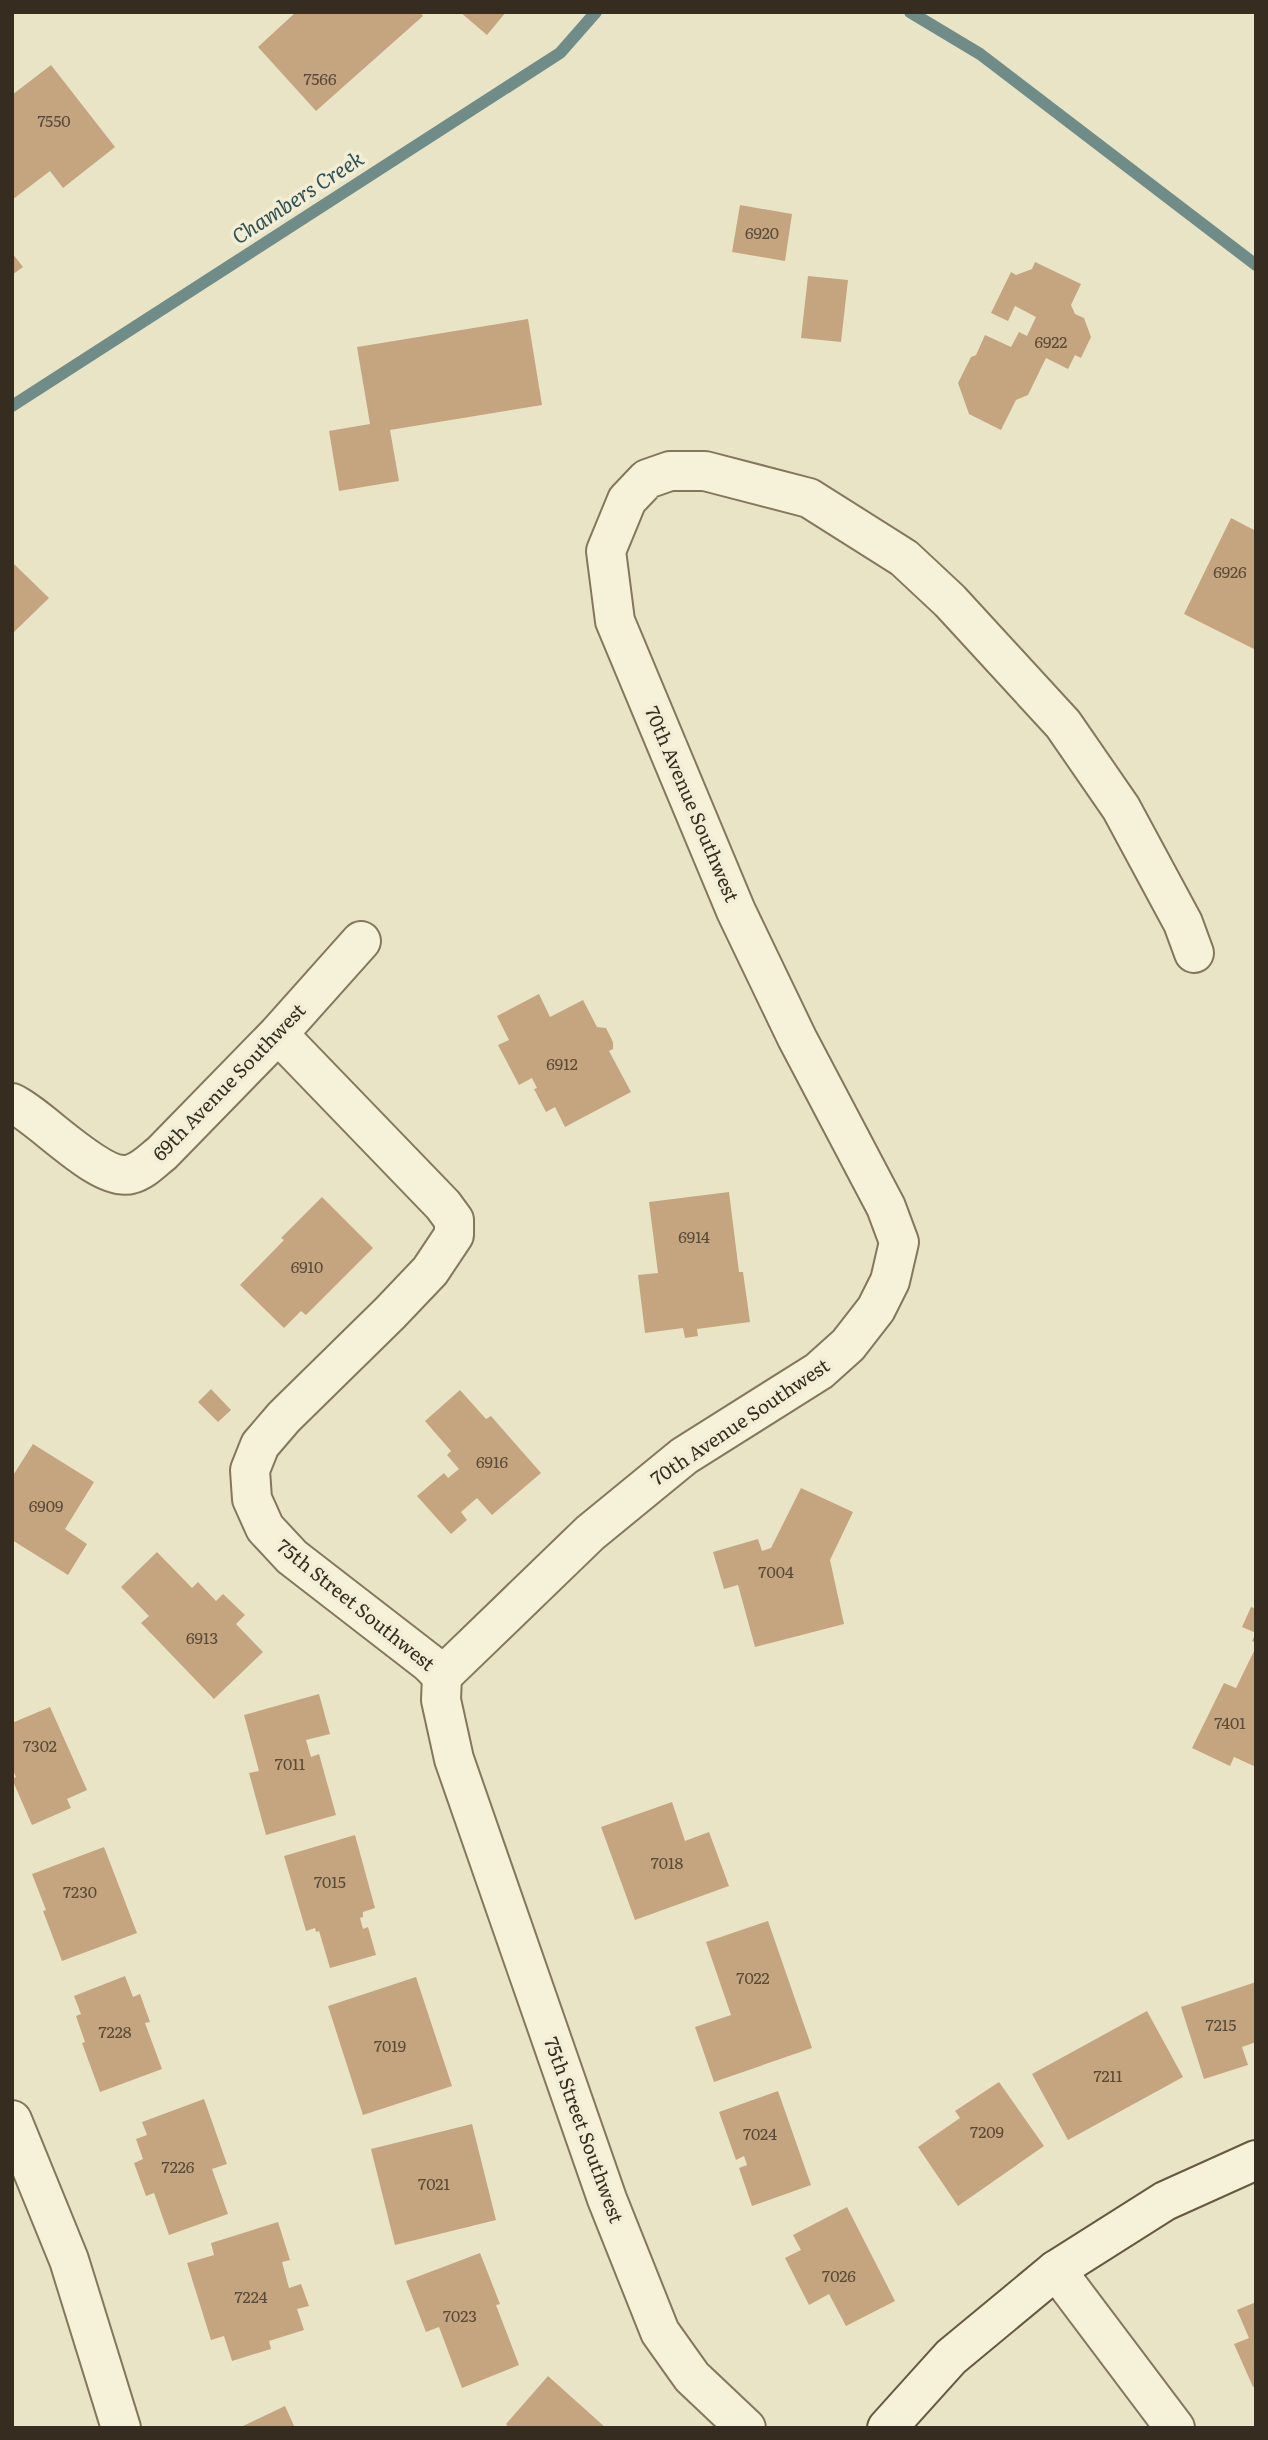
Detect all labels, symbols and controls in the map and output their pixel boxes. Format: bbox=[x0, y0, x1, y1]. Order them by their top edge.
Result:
house number: 7566 bbox=[303, 66, 337, 90]
house number: 7550 bbox=[37, 108, 71, 132]
water label: Chambers Creek bbox=[225, 141, 369, 250]
house number: 6920 bbox=[745, 220, 779, 244]
house number: 6922 bbox=[1035, 329, 1067, 353]
house number: 6926 bbox=[1213, 559, 1247, 583]
street label: 70th Avenue Southwest bbox=[639, 701, 747, 906]
street label: 69th Avenue Southwest bbox=[145, 996, 311, 1167]
house number: 6912 bbox=[546, 1051, 578, 1075]
house number: 6914 bbox=[678, 1224, 710, 1248]
house number: 6910 bbox=[291, 1254, 323, 1278]
street label: 70th Avenue Southwest bbox=[644, 1351, 835, 1492]
house number: 6916 bbox=[476, 1449, 508, 1473]
house number: 6909 bbox=[29, 1493, 63, 1517]
street label: 75th Street Southwest bbox=[272, 1532, 442, 1677]
house number: 7004 bbox=[758, 1559, 794, 1583]
house number: 6913 bbox=[186, 1625, 218, 1649]
house number: 7401 bbox=[1214, 1710, 1246, 1734]
house number: 7302 bbox=[23, 1733, 57, 1757]
house number: 7011 bbox=[275, 1751, 306, 1775]
house number: 7018 bbox=[651, 1850, 684, 1874]
house number: 7015 bbox=[314, 1869, 346, 1893]
house number: 7230 bbox=[63, 1879, 97, 1903]
house number: 7022 bbox=[736, 1965, 770, 1989]
house number: 7215 bbox=[1206, 2012, 1236, 2036]
house number: 7228 bbox=[98, 2019, 132, 2043]
house number: 7019 bbox=[374, 2033, 406, 2057]
street label: 75th Street Southwest bbox=[538, 2033, 632, 2227]
house number: 7211 bbox=[1093, 2063, 1123, 2087]
house number: 7209 bbox=[970, 2119, 1004, 2143]
house number: 7024 bbox=[743, 2121, 777, 2145]
house number: 7226 bbox=[162, 2154, 195, 2178]
house number: 7021 bbox=[418, 2171, 450, 2195]
house number: 7026 bbox=[822, 2263, 856, 2287]
house number: 7224 bbox=[234, 2284, 268, 2308]
house number: 7023 bbox=[443, 2303, 477, 2327]

